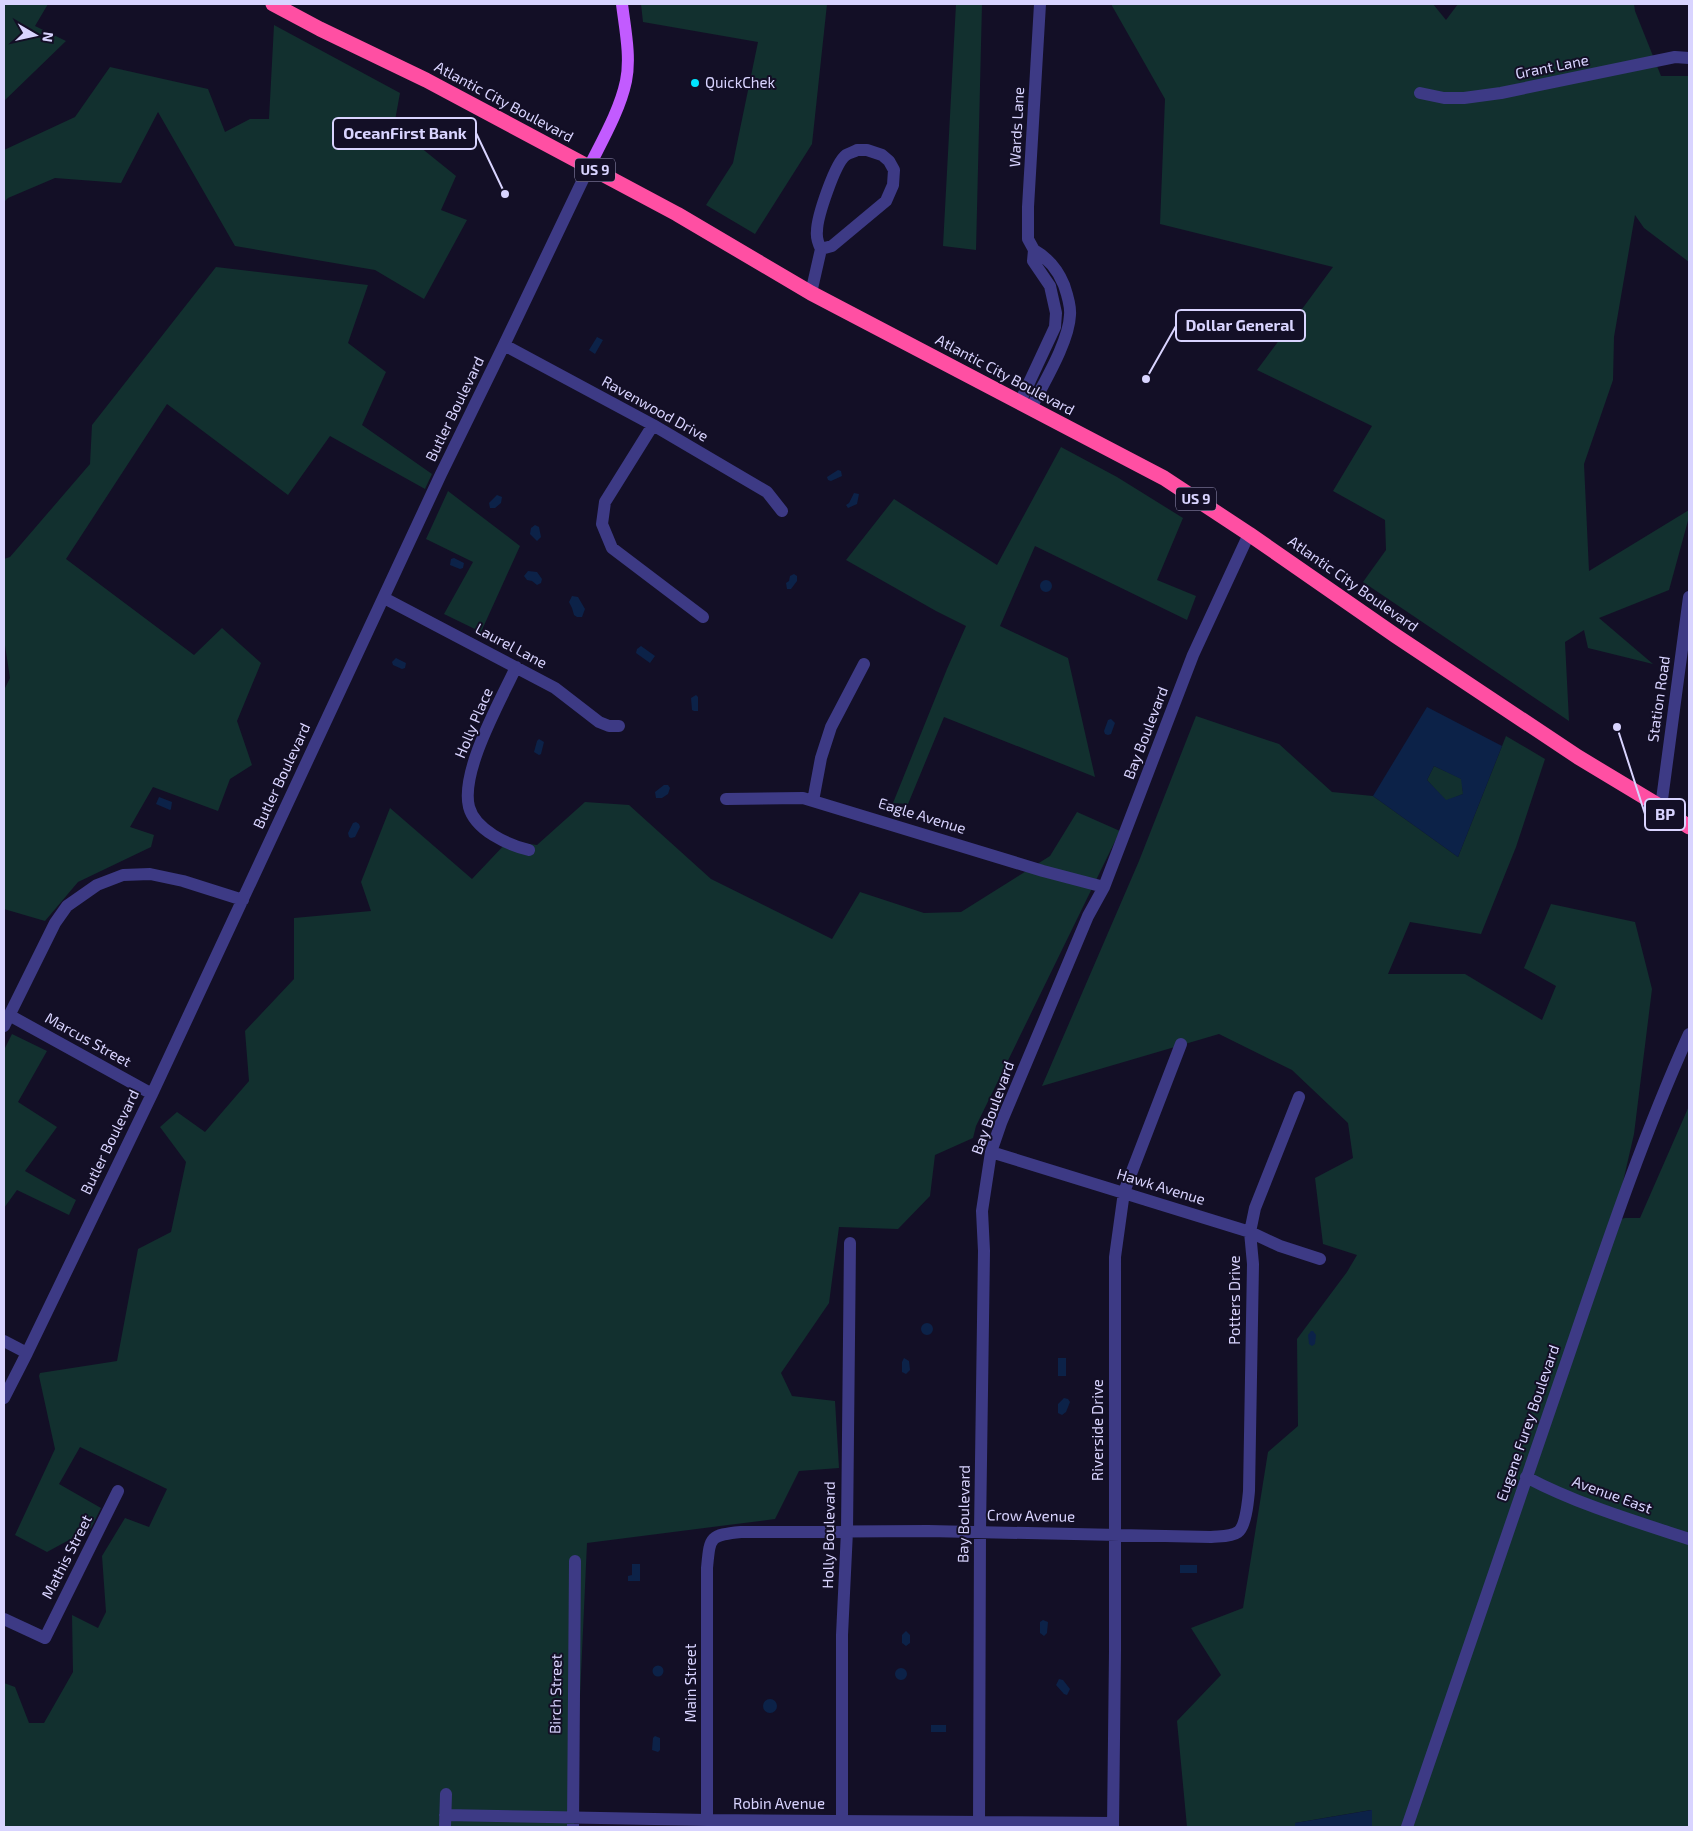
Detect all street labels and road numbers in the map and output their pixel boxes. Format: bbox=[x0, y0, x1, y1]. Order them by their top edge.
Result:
street label: Grant Lane bbox=[1514, 50, 1590, 82]
street label: Atlantic City Boulevard bbox=[432, 57, 577, 145]
street label: Wards Lane bbox=[1005, 86, 1027, 168]
road number: US 9 bbox=[575, 158, 615, 182]
street label: Atlantic City Boulevard bbox=[933, 330, 1078, 418]
street label: Butler Boulevard bbox=[421, 353, 487, 464]
street label: Ravenwood Drive bbox=[599, 371, 712, 445]
road number: US 9 bbox=[1176, 488, 1216, 510]
street label: Atlantic City Boulevard bbox=[1285, 531, 1422, 635]
street label: Laurel Lane bbox=[473, 619, 550, 671]
street label: Station Road bbox=[1643, 655, 1673, 743]
street label: Bay Boulevard bbox=[1119, 684, 1171, 782]
street label: Holly Place bbox=[450, 685, 496, 761]
street label: Butler Boulevard bbox=[249, 720, 313, 831]
street label: Eagle Avenue bbox=[876, 793, 968, 837]
street label: Marcus Street bbox=[42, 1008, 135, 1070]
street label: Bay Boulevard bbox=[967, 1059, 1017, 1157]
street label: Butler Boulevard bbox=[76, 1086, 142, 1197]
street label: Hawk Avenue bbox=[1115, 1164, 1208, 1208]
street label: Potters Drive bbox=[1225, 1255, 1243, 1345]
street label: Eugene Furey Boulevard bbox=[1492, 1342, 1562, 1503]
street label: Riverside Drive bbox=[1088, 1379, 1106, 1481]
street label: Bay Boulevard bbox=[953, 1465, 973, 1563]
street label: Avenue East bbox=[1570, 1471, 1655, 1517]
street label: Holly Boulevard bbox=[818, 1481, 838, 1589]
street label: Crow Avenue bbox=[987, 1505, 1075, 1525]
street label: Mathis Street bbox=[37, 1511, 95, 1602]
street label: Main Street bbox=[681, 1643, 699, 1722]
street label: Birch Street bbox=[545, 1654, 565, 1734]
street label: Robin Avenue bbox=[733, 1794, 825, 1812]

